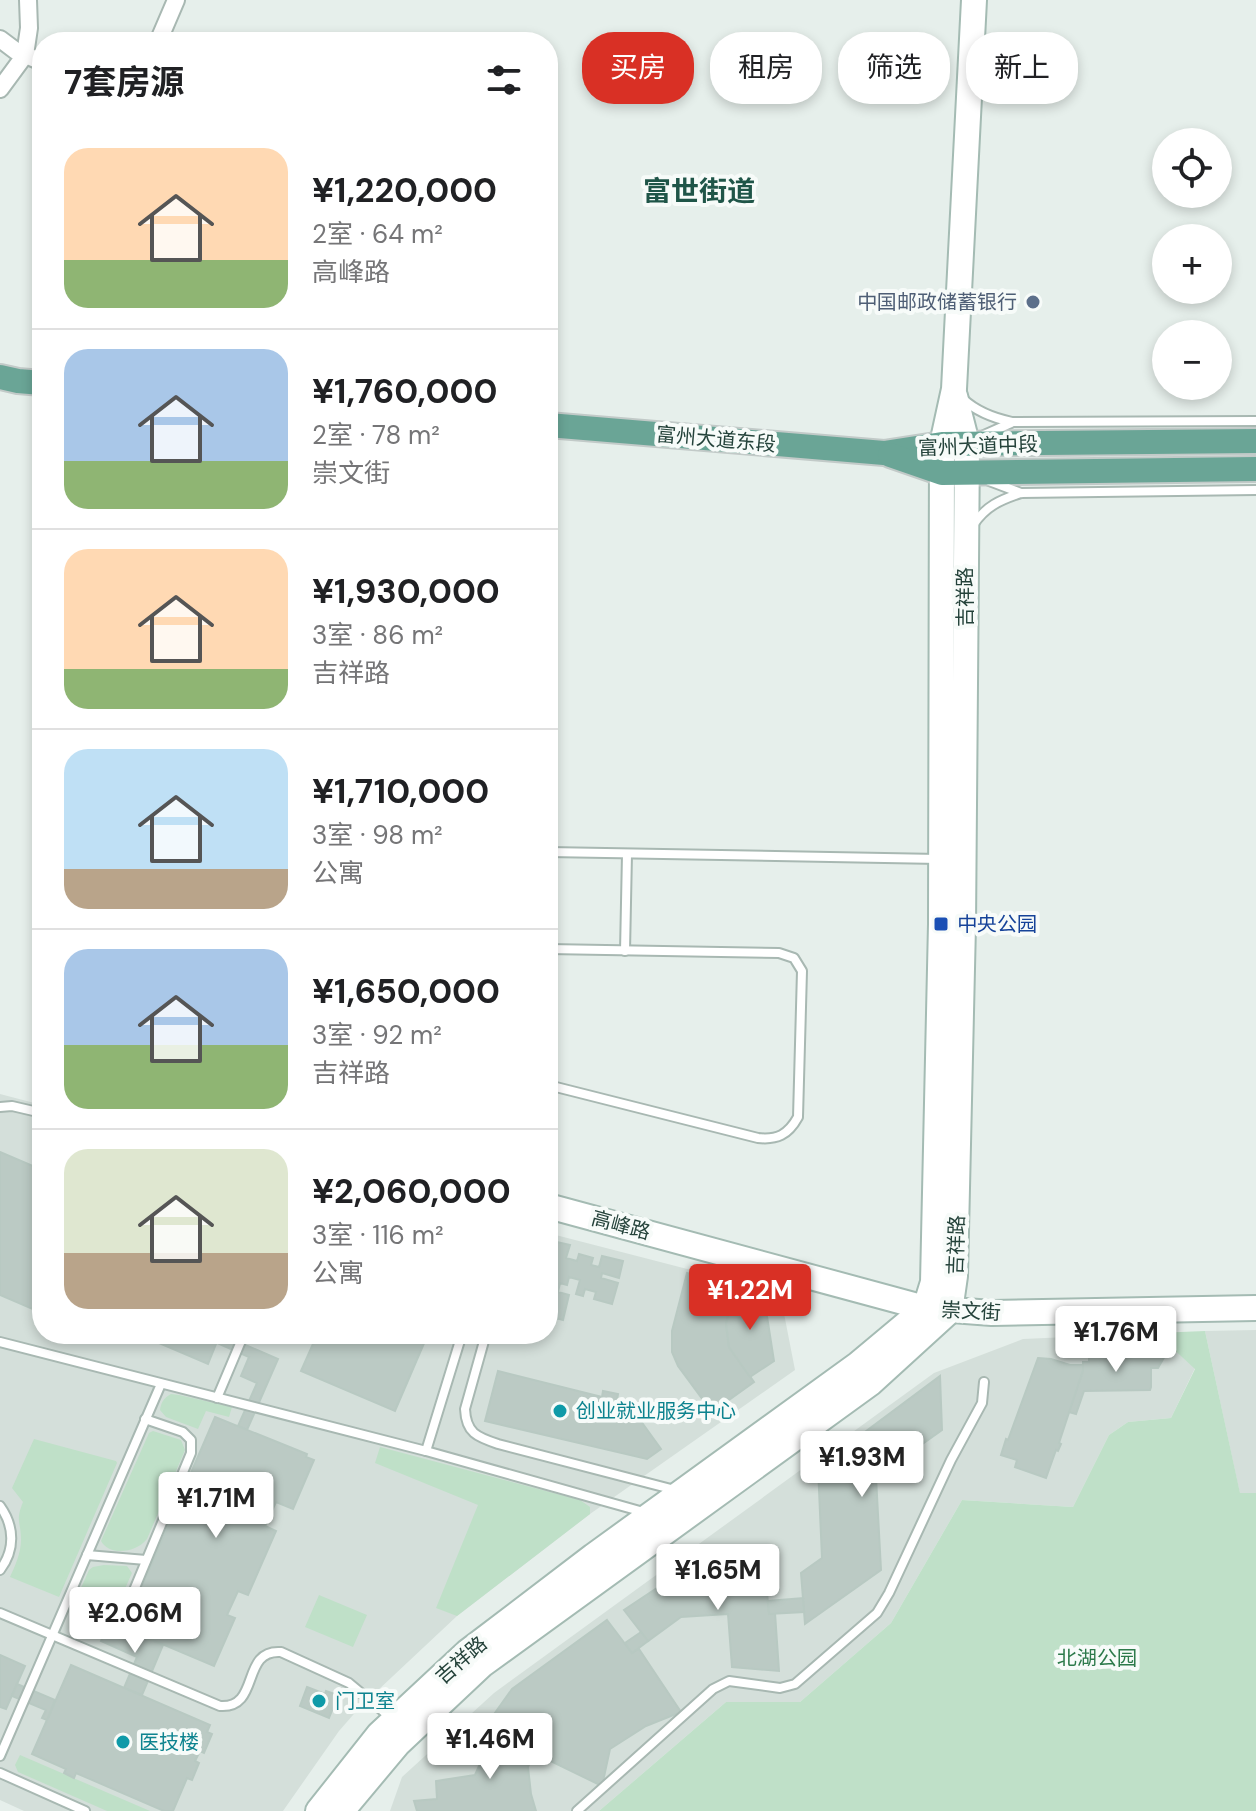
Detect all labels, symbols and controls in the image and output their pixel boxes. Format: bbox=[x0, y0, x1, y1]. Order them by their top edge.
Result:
chip: 买房 bbox=[582, 32, 694, 104]
chip: 租房 bbox=[710, 32, 822, 104]
chip: 筛选 bbox=[838, 32, 950, 104]
chip: 新上 bbox=[966, 32, 1078, 104]
icon: filters bbox=[482, 58, 526, 102]
text: 7套房源 bbox=[64, 60, 184, 105]
map controls bbox=[1152, 128, 1232, 400]
button: locate bbox=[1152, 128, 1232, 208]
text: ¥1,220,000 bbox=[312, 168, 497, 213]
district label: 富世街道 bbox=[643, 173, 755, 210]
icon: home bbox=[128, 180, 224, 276]
text: 2室 · 64 m² bbox=[312, 217, 443, 251]
button: + bbox=[1152, 224, 1232, 304]
text: 高峰路 bbox=[312, 255, 390, 289]
place label: 中国邮政储蓄银行 bbox=[857, 289, 1017, 315]
marker: 中国邮政储蓄银行 bbox=[1024, 293, 1042, 311]
button: − bbox=[1152, 320, 1232, 400]
text: ¥1,760,000 bbox=[312, 369, 497, 414]
icon: home bbox=[128, 381, 224, 477]
text: 2室 · 78 m² bbox=[312, 418, 440, 452]
street label: 富州大道东段 bbox=[655, 421, 777, 457]
street label: 富州大道中段 bbox=[918, 431, 1038, 461]
text: 崇文街 bbox=[312, 456, 390, 490]
street label: 吉祥路 bbox=[952, 567, 978, 627]
text: ¥1,930,000 bbox=[312, 569, 500, 614]
icon: home bbox=[128, 581, 224, 677]
text: 3室 · 86 m² bbox=[312, 618, 443, 652]
text: 吉祥路 bbox=[312, 656, 390, 690]
text: ¥1,710,000 bbox=[312, 769, 489, 814]
icon: home bbox=[128, 781, 224, 877]
text: 3室 · 98 m² bbox=[312, 818, 443, 852]
text: 公寓 bbox=[312, 856, 364, 890]
place label: 中央公园 bbox=[957, 911, 1037, 937]
marker: 中央公园 bbox=[932, 915, 950, 933]
text: ¥1,650,000 bbox=[312, 969, 500, 1014]
icon: home bbox=[128, 981, 224, 1077]
text: 3室 · 92 m² bbox=[312, 1018, 442, 1052]
text: 吉祥路 bbox=[312, 1056, 390, 1090]
text: ¥2,060,000 bbox=[312, 1169, 511, 1214]
icon: home bbox=[128, 1181, 224, 1277]
street label: 高峰路 bbox=[589, 1205, 653, 1245]
street label: 吉祥路 bbox=[942, 1215, 970, 1275]
text: 3室 · 116 m² bbox=[312, 1218, 444, 1252]
text: 公寓 bbox=[312, 1256, 364, 1290]
pin: ¥1.22M bbox=[685, 1264, 815, 1332]
text: ¥1.22M bbox=[707, 1273, 793, 1307]
street label: 崇文街 bbox=[940, 1296, 1002, 1326]
pin: ¥1.76M bbox=[1051, 1306, 1181, 1374]
text: ¥1.76M bbox=[1073, 1315, 1159, 1349]
place label: 创业就业服务中心 bbox=[576, 1398, 736, 1424]
marker: 创业就业服务中心 bbox=[551, 1402, 569, 1420]
pin: ¥1.93M bbox=[797, 1431, 927, 1499]
text: ¥1.93M bbox=[818, 1440, 906, 1474]
pin: ¥1.71M bbox=[151, 1472, 281, 1540]
text: ¥1.71M bbox=[176, 1481, 256, 1515]
pin: ¥1.65M bbox=[653, 1544, 783, 1612]
text: ¥1.65M bbox=[674, 1553, 762, 1587]
pin: ¥2.06M bbox=[70, 1587, 200, 1655]
text: ¥2.06M bbox=[87, 1596, 183, 1630]
street label: 吉祥路 bbox=[430, 1631, 492, 1689]
park label: 北湖公园 bbox=[1057, 1645, 1137, 1671]
place label: 门卫室 bbox=[335, 1688, 395, 1714]
marker: 门卫室 bbox=[310, 1692, 328, 1710]
pin: ¥1.46M bbox=[425, 1713, 555, 1781]
text: ¥1.46M bbox=[445, 1722, 535, 1756]
place label: 医技楼 bbox=[139, 1729, 199, 1755]
marker: 医技楼 bbox=[114, 1733, 132, 1751]

